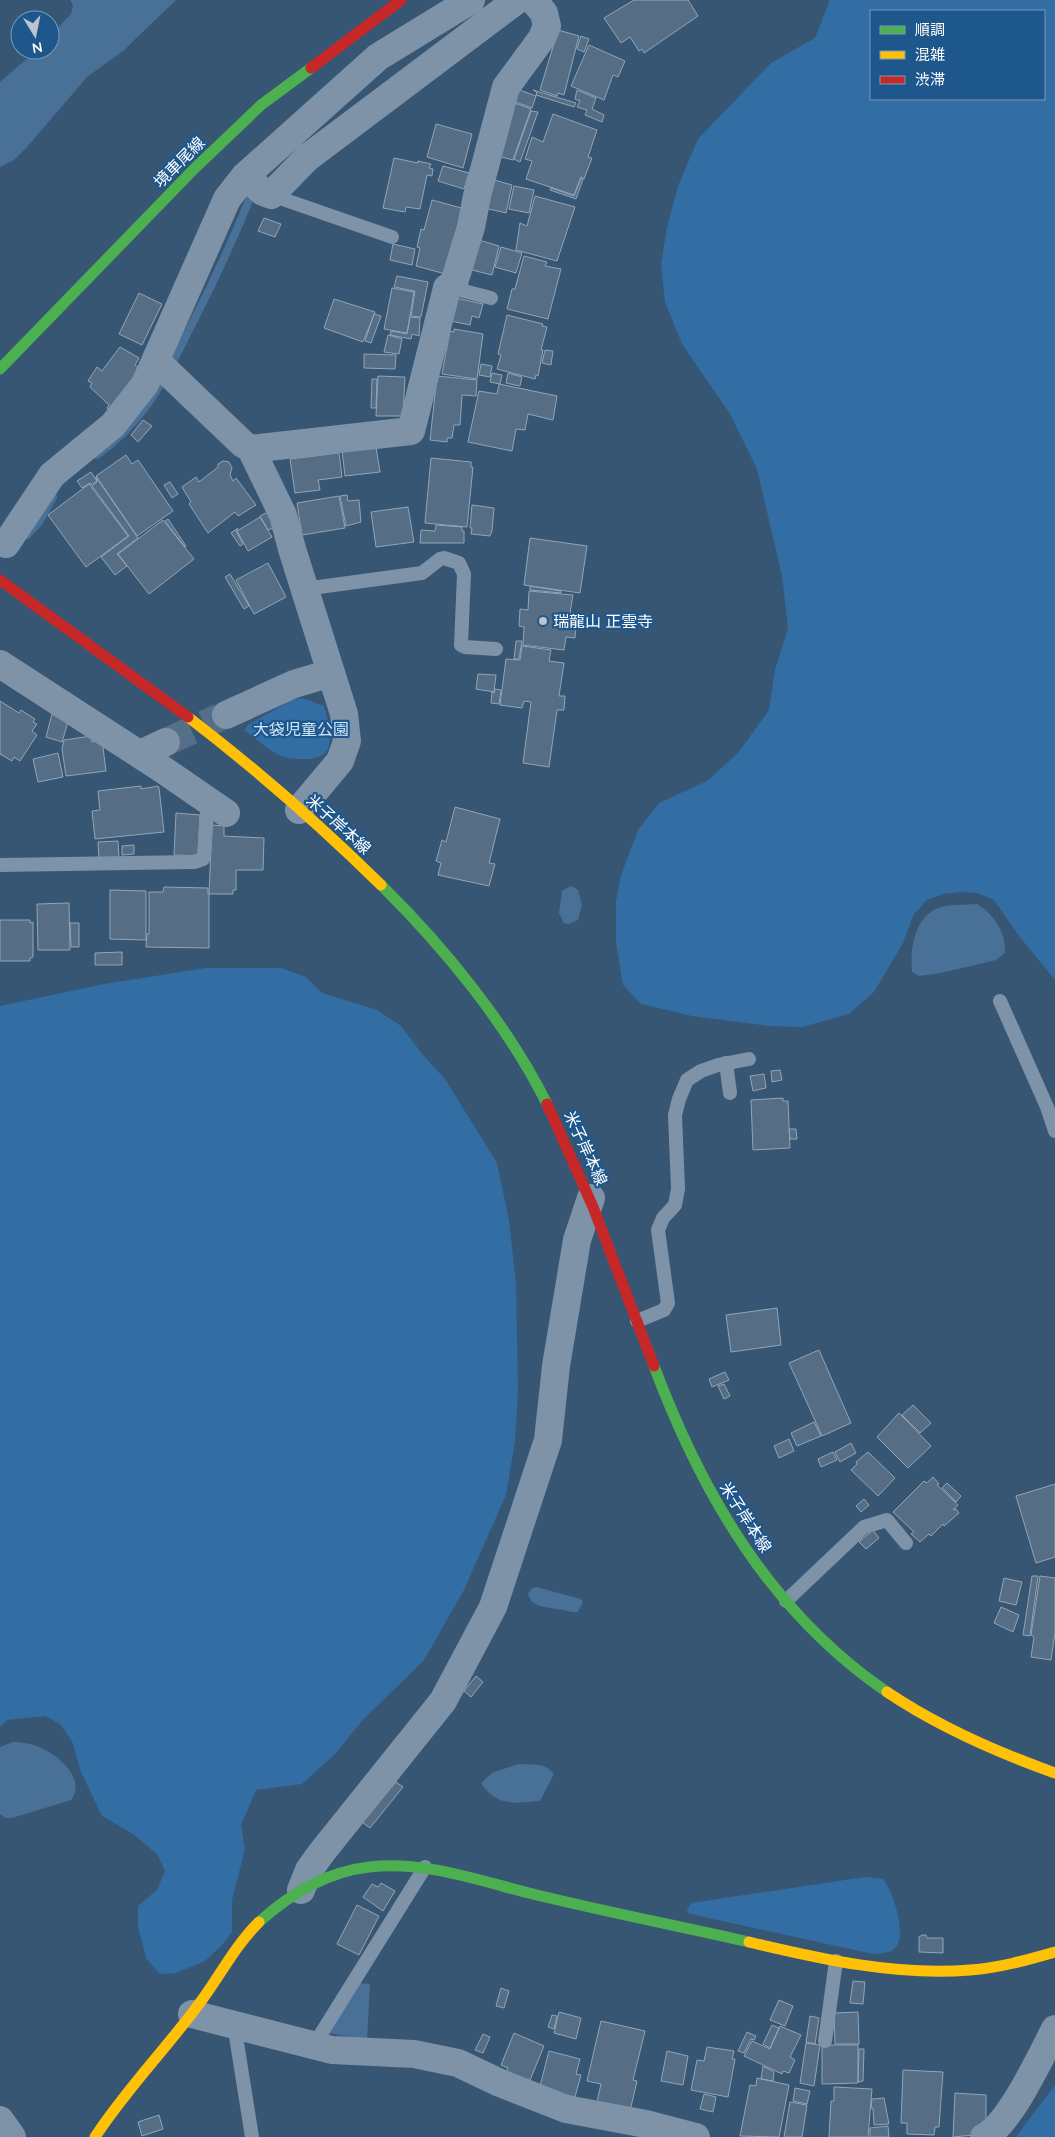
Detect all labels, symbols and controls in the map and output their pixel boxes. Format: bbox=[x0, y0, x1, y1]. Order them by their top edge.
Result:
north arrow bbox=[10, 10, 60, 60]
legend bbox=[870, 10, 1045, 100]
text: 順調 bbox=[915, 20, 945, 39]
text: N bbox=[31, 38, 44, 58]
text: 混雑 bbox=[915, 45, 945, 64]
text: 渋滞 bbox=[915, 70, 945, 89]
street label: 境車尾線 bbox=[149, 132, 209, 192]
place label: 瑞龍山 正雲寺 bbox=[553, 611, 653, 631]
marker: 瑞龍山 正雲寺 bbox=[537, 615, 549, 627]
park label: 大袋児童公園 bbox=[253, 719, 349, 739]
street label: 米子岸本線 bbox=[303, 790, 375, 858]
street label: 米子岸本線 bbox=[560, 1108, 612, 1188]
street label: 米子岸本線 bbox=[716, 1478, 776, 1556]

